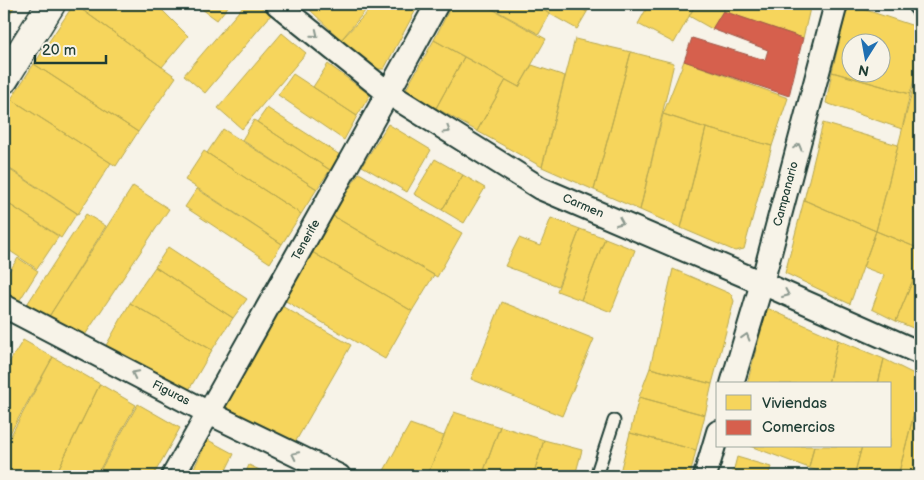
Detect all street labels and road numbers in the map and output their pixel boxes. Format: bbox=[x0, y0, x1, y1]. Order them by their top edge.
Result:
street label: Campanario bbox=[770, 160, 802, 228]
street label: Carmen bbox=[560, 191, 606, 221]
street label: Tenerife bbox=[289, 217, 323, 263]
street label: Figuras bbox=[150, 377, 192, 409]

